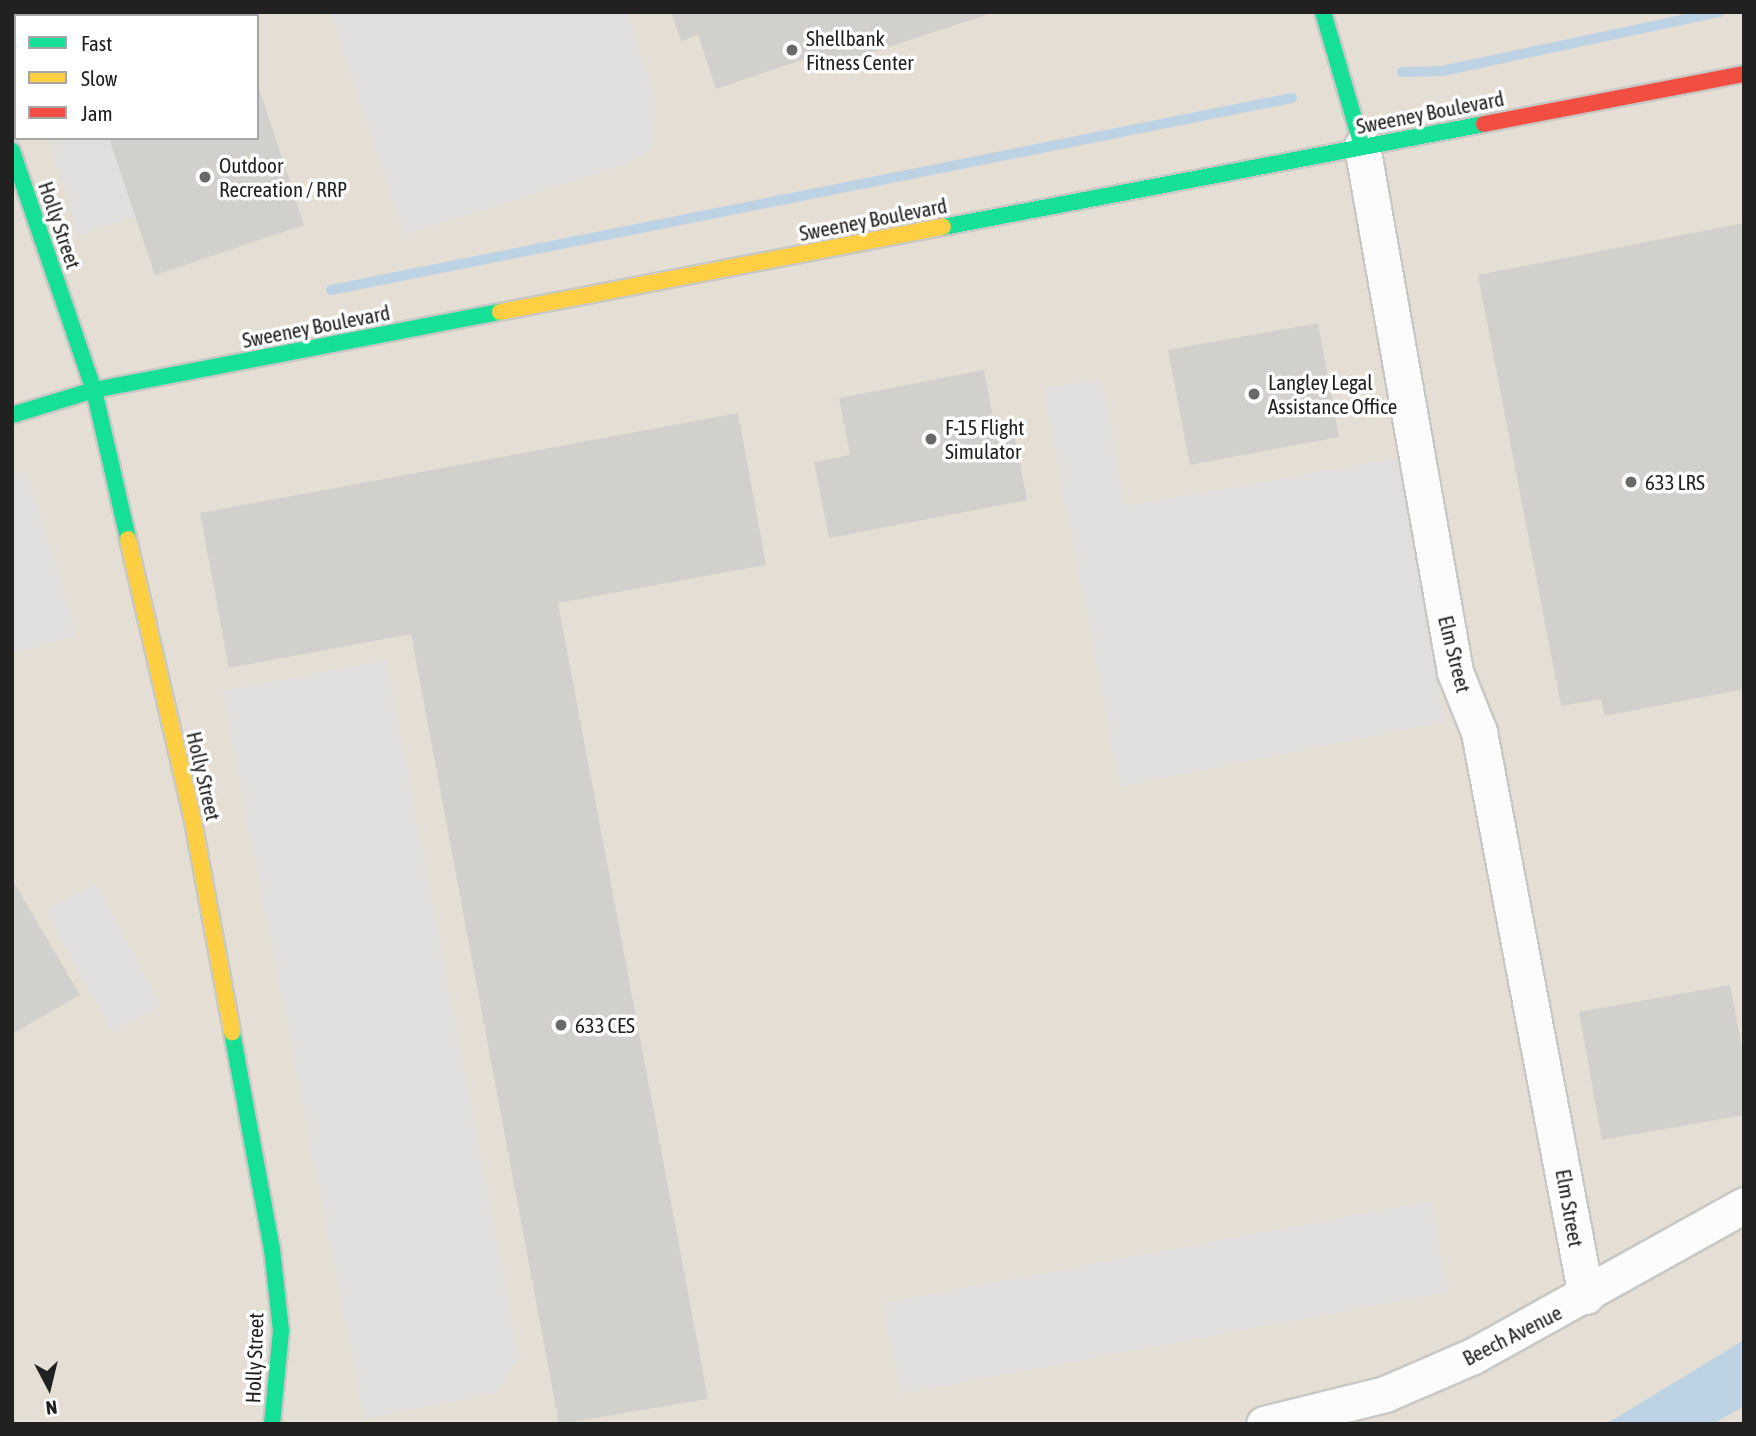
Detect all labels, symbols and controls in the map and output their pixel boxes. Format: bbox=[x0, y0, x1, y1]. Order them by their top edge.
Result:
legend bbox=[14, 14, 259, 140]
place label: Shellbank Fitness Center bbox=[806, 25, 913, 75]
text: Fast bbox=[81, 31, 112, 55]
marker: Shellbank Fitness Center bbox=[784, 42, 800, 58]
text: Slow bbox=[81, 66, 117, 90]
street label: Sweeney Boulevard bbox=[1354, 85, 1506, 139]
text: Jam bbox=[81, 101, 113, 125]
place label: Outdoor Recreation / RRP bbox=[219, 152, 347, 202]
marker: Outdoor Recreation / RRP bbox=[197, 169, 213, 185]
street label: Holly Street bbox=[33, 178, 87, 272]
street label: Sweeney Boulevard bbox=[797, 192, 949, 246]
street label: Sweeney Boulevard bbox=[240, 299, 392, 353]
place label: Langley Legal Assistance Office bbox=[1268, 369, 1397, 419]
marker: Langley Legal Assistance Office bbox=[1246, 386, 1262, 402]
place label: F-15 Flight Simulator bbox=[945, 414, 1024, 464]
marker: F-15 Flight Simulator bbox=[923, 431, 939, 447]
place label: 633 LRS bbox=[1645, 469, 1705, 495]
marker: 633 LRS bbox=[1623, 474, 1639, 490]
street label: Elm Street bbox=[1433, 613, 1477, 695]
street label: Holly Street bbox=[182, 729, 226, 823]
place label: 633 CES bbox=[575, 1012, 635, 1038]
marker: 633 CES bbox=[553, 1017, 569, 1033]
street label: Elm Street bbox=[1551, 1167, 1589, 1249]
street label: Beech Avenue bbox=[1458, 1299, 1566, 1371]
street label: Holly Street bbox=[240, 1312, 268, 1404]
north arrow bbox=[14, 1352, 84, 1422]
text: N bbox=[45, 1396, 58, 1419]

